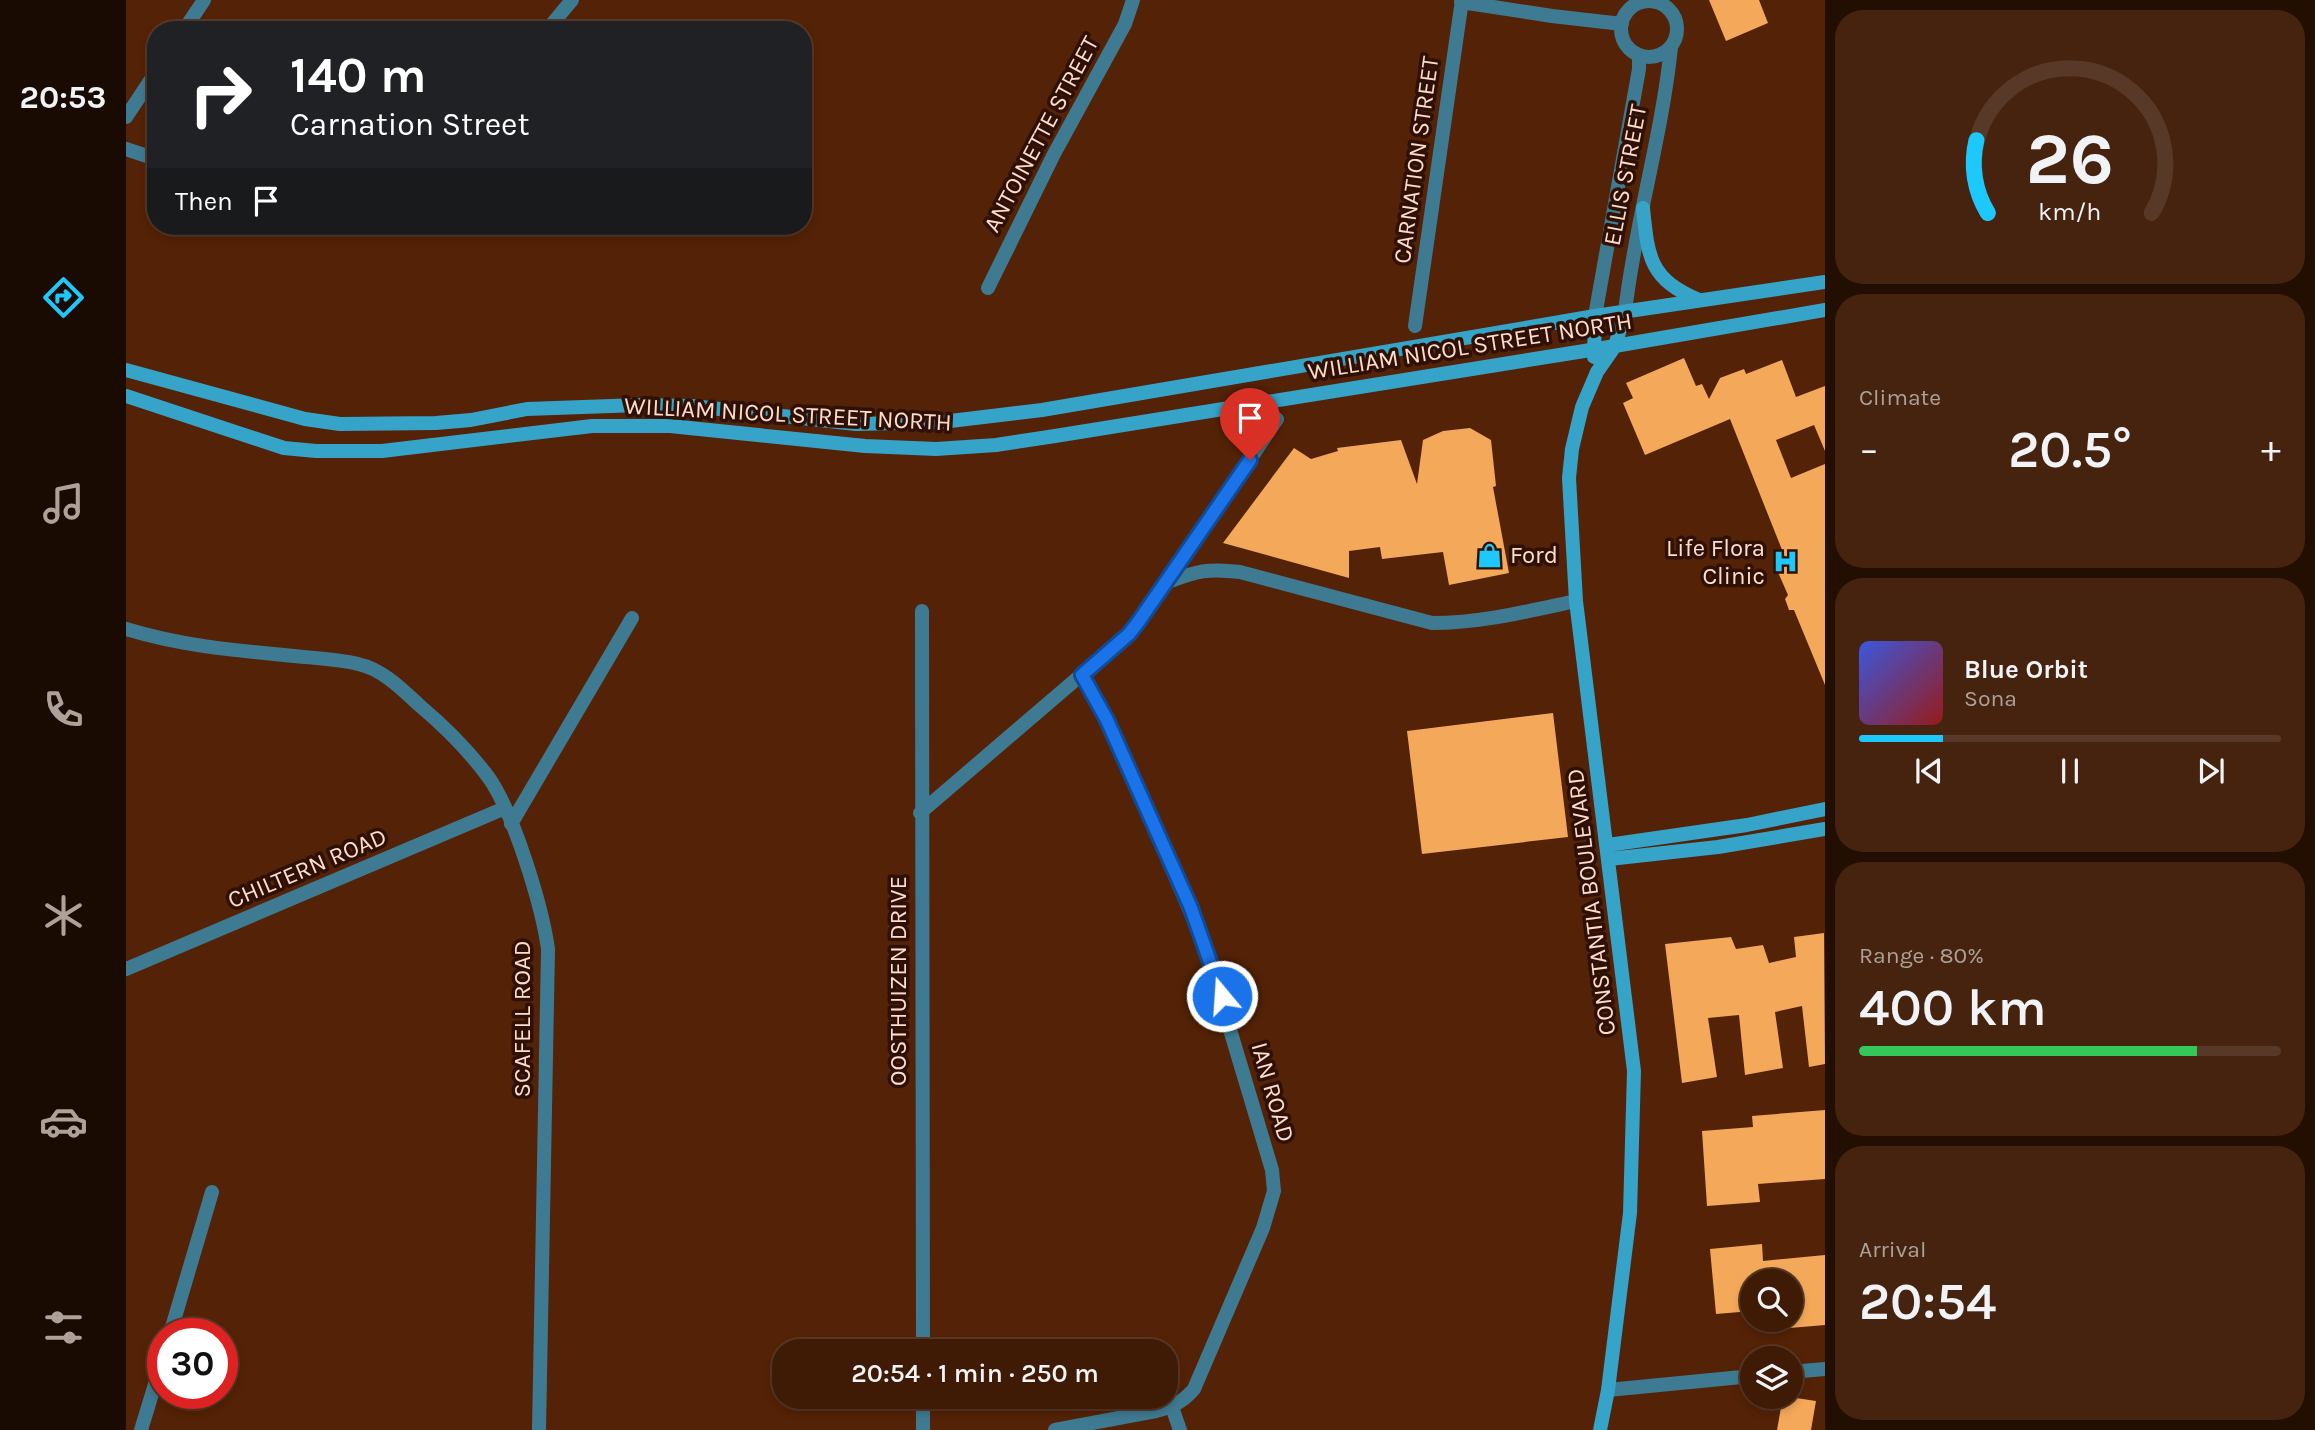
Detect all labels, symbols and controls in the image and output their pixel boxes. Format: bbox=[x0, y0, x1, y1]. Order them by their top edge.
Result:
street label: ANTOINETTE STREET bbox=[978, 31, 1104, 237]
text: 140 m bbox=[290, 47, 427, 104]
icon: right bbox=[175, 49, 266, 140]
street label: CARNATION STREET bbox=[1388, 55, 1444, 265]
text: 20:53 bbox=[20, 79, 106, 116]
street label: ELLIS STREET bbox=[1598, 102, 1652, 248]
text: Carnation Street bbox=[290, 106, 530, 143]
text: 26 bbox=[2026, 116, 2114, 201]
icon: arrive bbox=[247, 182, 285, 220]
text: Then bbox=[175, 186, 233, 217]
text: km/h bbox=[2038, 197, 2102, 226]
icon: directions bbox=[39, 273, 88, 322]
street label: WILLIAM NICOL STREET NORTH bbox=[1306, 307, 1634, 385]
text: Climate bbox=[1859, 384, 1941, 411]
pin bbox=[1220, 388, 1280, 460]
street label: WILLIAM NICOL STREET NORTH bbox=[623, 391, 953, 437]
icon: arrive bbox=[1231, 399, 1269, 437]
text: 20.5° bbox=[2008, 419, 2132, 480]
text: − bbox=[1859, 427, 1879, 472]
text: + bbox=[2261, 427, 2281, 472]
icon: music bbox=[39, 479, 88, 528]
place label: Life Flora Clinic bbox=[1666, 534, 1765, 590]
shop icon: Ford bbox=[1476, 541, 1504, 569]
place label: Ford bbox=[1510, 541, 1558, 569]
hospital icon: Life Flora Clinic bbox=[1771, 548, 1799, 576]
text: Blue Orbit bbox=[1964, 654, 2088, 685]
icon: phone bbox=[39, 685, 88, 734]
text: Sona bbox=[1964, 685, 2017, 712]
icon: previous bbox=[1910, 752, 1948, 790]
icon: pause bbox=[2051, 752, 2089, 790]
icon: next bbox=[2192, 752, 2230, 790]
street label: CONSTANTIA BOULEVARD bbox=[1561, 767, 1621, 1037]
street label: CHILTERN ROAD bbox=[223, 822, 391, 914]
street label: OOSTHUIZEN DRIVE bbox=[884, 876, 912, 1086]
icon: climate bbox=[39, 891, 88, 940]
street label: SCAFELL ROAD bbox=[508, 940, 536, 1098]
text: Range · 80% bbox=[1859, 942, 1984, 969]
position arrow bbox=[1185, 959, 1259, 1033]
text: 400 km bbox=[1859, 977, 2047, 1038]
street label: IAN ROAD bbox=[1245, 1039, 1301, 1145]
icon: car bbox=[39, 1097, 88, 1146]
text: Arrival bbox=[1859, 1236, 1926, 1263]
map controls bbox=[1740, 1269, 1803, 1409]
button: search bbox=[1740, 1269, 1803, 1332]
text: 20:54 bbox=[1859, 1271, 1996, 1332]
icon: filters bbox=[39, 1303, 88, 1352]
speed limit sign: 30 bbox=[147, 1318, 238, 1409]
button: layers bbox=[1740, 1346, 1803, 1409]
text: 20:54 · 1 min · 250 m bbox=[851, 1358, 1099, 1389]

